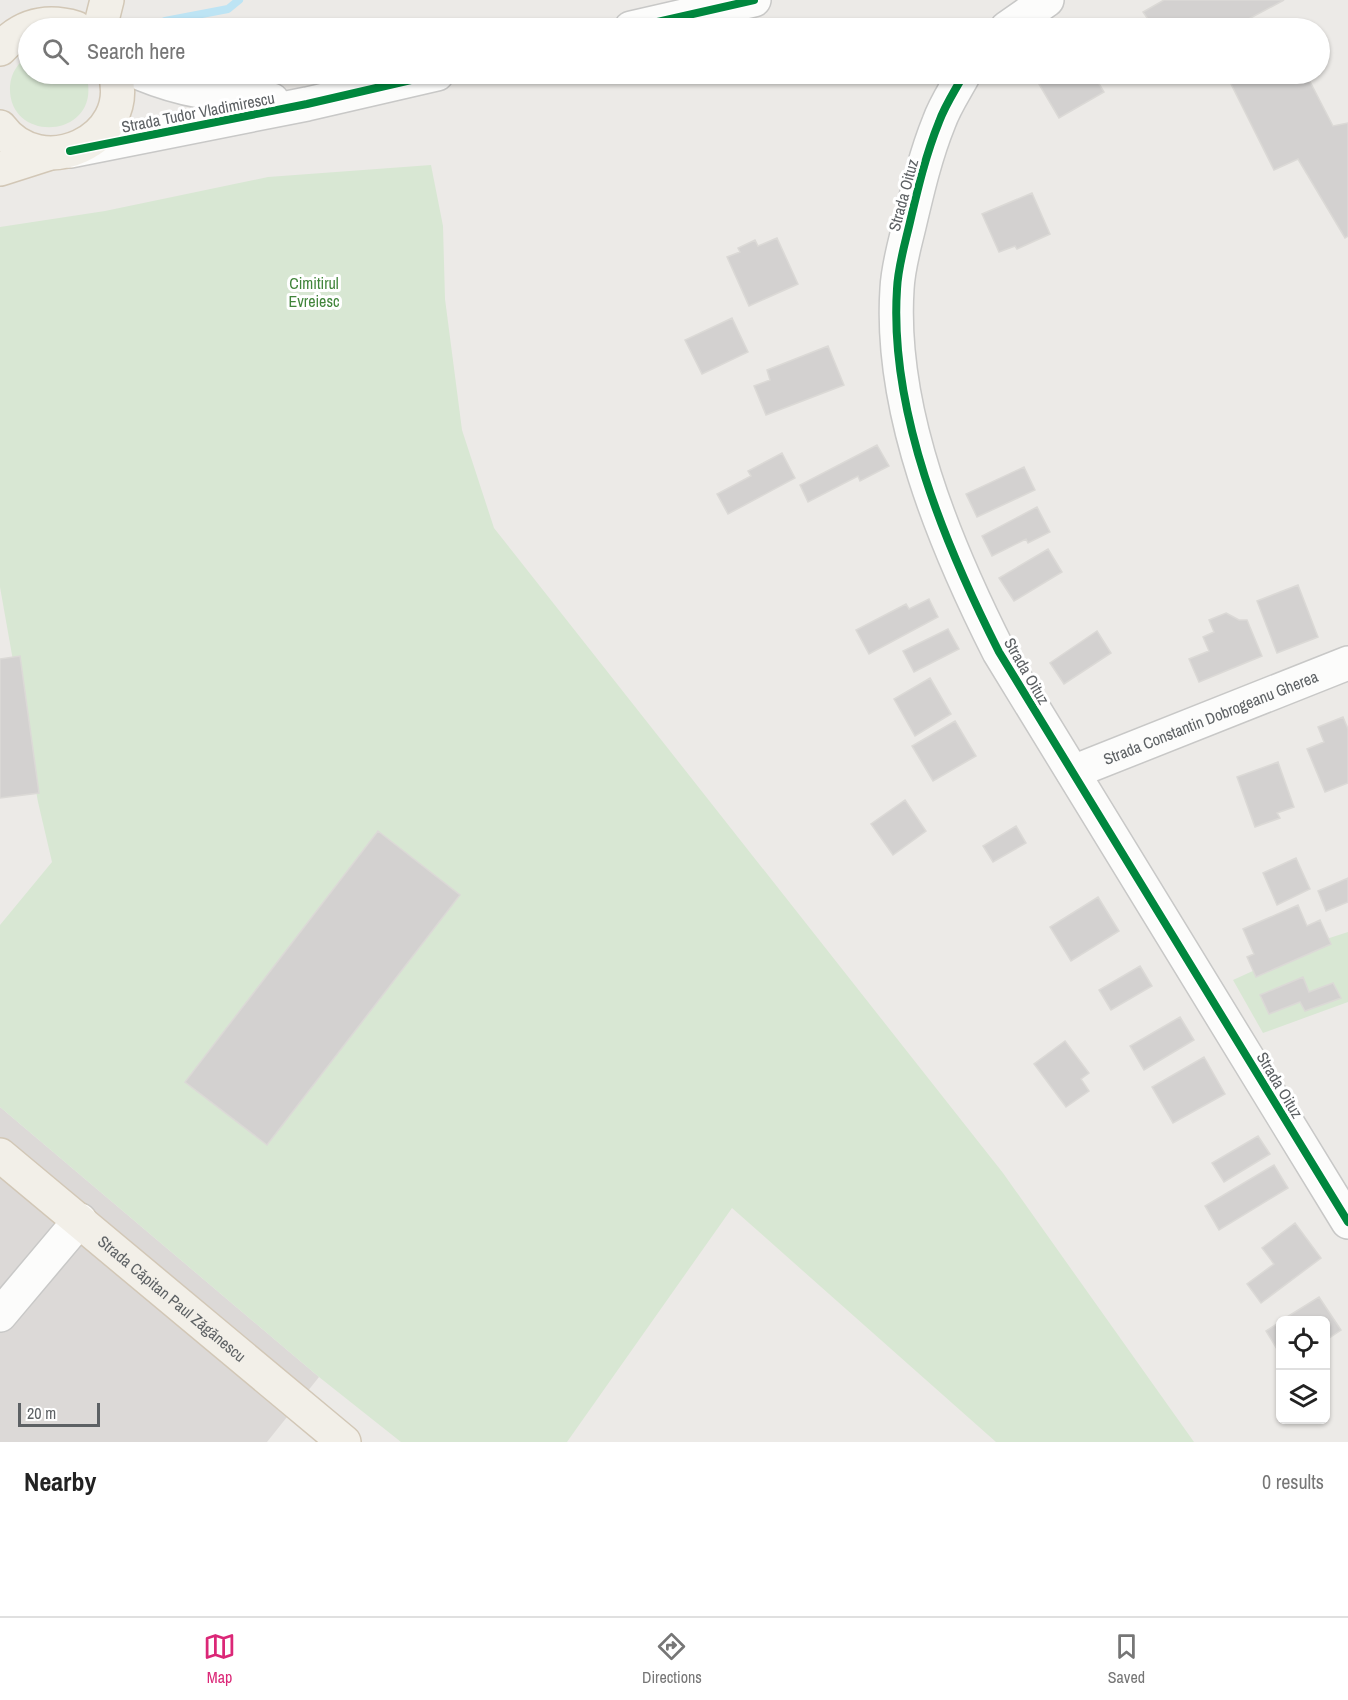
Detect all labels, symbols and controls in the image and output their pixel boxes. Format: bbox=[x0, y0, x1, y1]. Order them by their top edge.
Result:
search box bbox=[18, 18, 1330, 84]
icon: search bbox=[39, 35, 72, 68]
text: Search here bbox=[87, 36, 185, 66]
street label: Strada Tudor Vladimirescu bbox=[120, 86, 276, 138]
street label: Strada Oituz bbox=[883, 156, 923, 233]
park label: Cimitirul Evreiesc bbox=[288, 272, 340, 312]
street label: Strada Oituz bbox=[999, 634, 1055, 709]
street label: Strada Constantin Dobrogeanu Gherea bbox=[1100, 665, 1322, 770]
street label: Strada Oituz bbox=[1252, 1048, 1309, 1123]
street label: Strada Căpitan Paul Zăgănescu bbox=[93, 1230, 251, 1367]
map controls bbox=[1276, 1316, 1330, 1424]
button: locate bbox=[1276, 1316, 1330, 1370]
button: layers bbox=[1276, 1370, 1330, 1424]
scale bar bbox=[18, 1400, 100, 1428]
text: 20 m bbox=[27, 1402, 56, 1424]
text: Nearby bbox=[24, 1464, 96, 1499]
text: 0 results bbox=[1262, 1468, 1324, 1495]
tab: Map bbox=[203, 1630, 236, 1688]
tab: Directions bbox=[642, 1630, 702, 1688]
tab: Saved bbox=[1108, 1630, 1145, 1688]

